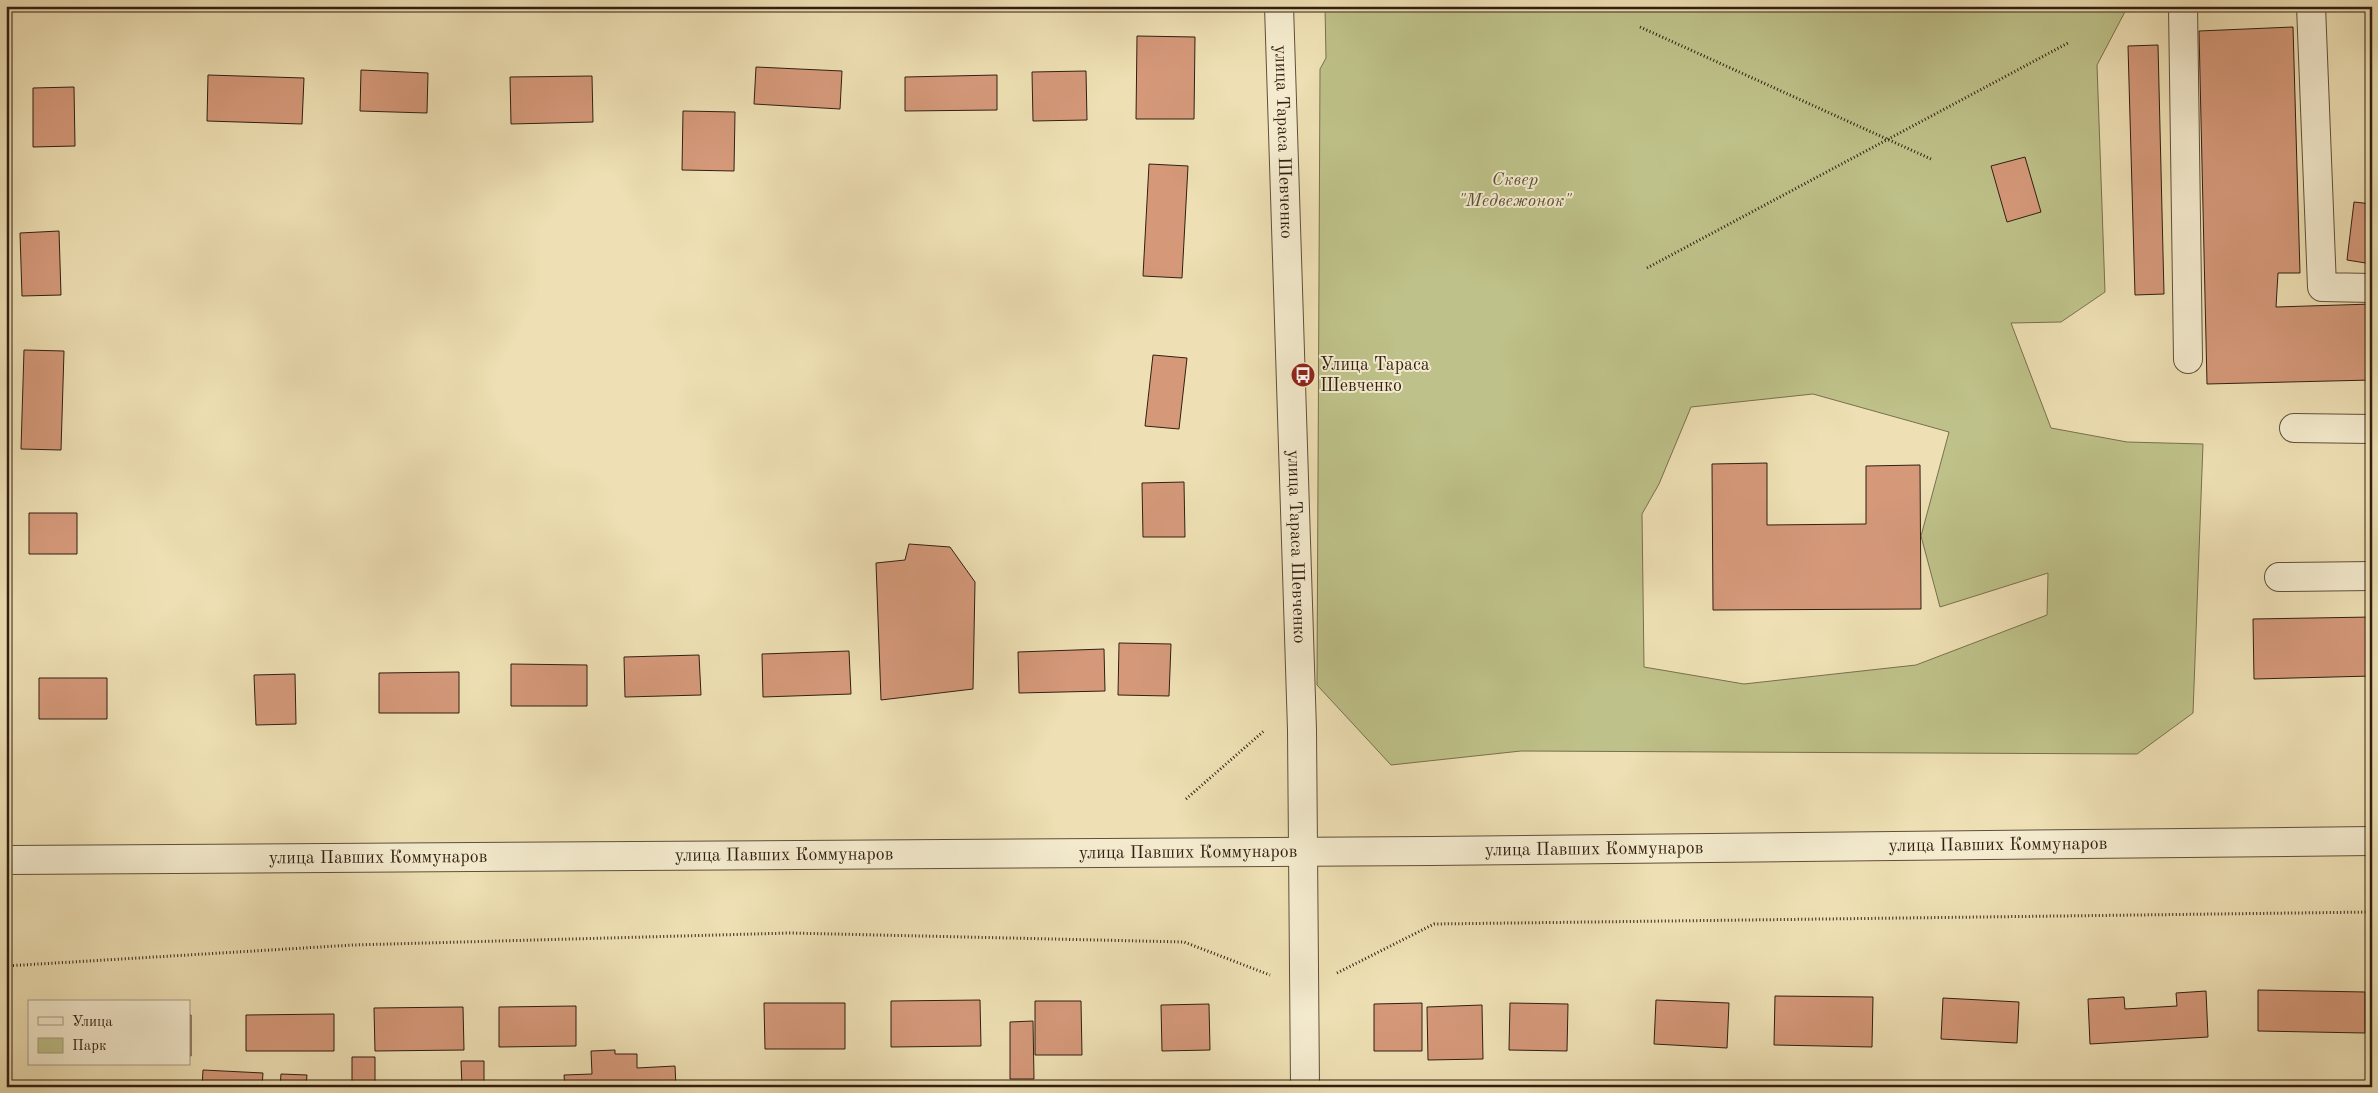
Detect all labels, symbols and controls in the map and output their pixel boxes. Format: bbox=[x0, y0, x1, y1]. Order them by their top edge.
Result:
street label: улица Тараса Шевченко bbox=[1271, 45, 1295, 239]
park label: Сквер "Медвежонок" bbox=[1458, 171, 1572, 210]
place label: Улица Тараса Шевченко bbox=[1320, 356, 1430, 395]
bus stop icon: Улица Тараса Шевченко bbox=[1290, 362, 1316, 388]
street label: улица Тараса Шевченко bbox=[1284, 450, 1308, 644]
street label: улица Павших Коммунаров bbox=[1888, 835, 2107, 855]
street label: улица Павших Коммунаров bbox=[1485, 839, 1703, 859]
street label: улица Павших Коммунаров bbox=[1079, 843, 1297, 862]
street label: улица Павших Коммунаров bbox=[675, 845, 893, 865]
street label: улица Павших Коммунаров bbox=[269, 848, 487, 867]
legend bbox=[28, 1000, 190, 1066]
text: Улица bbox=[72, 1015, 113, 1030]
text: Парк bbox=[72, 1039, 107, 1054]

